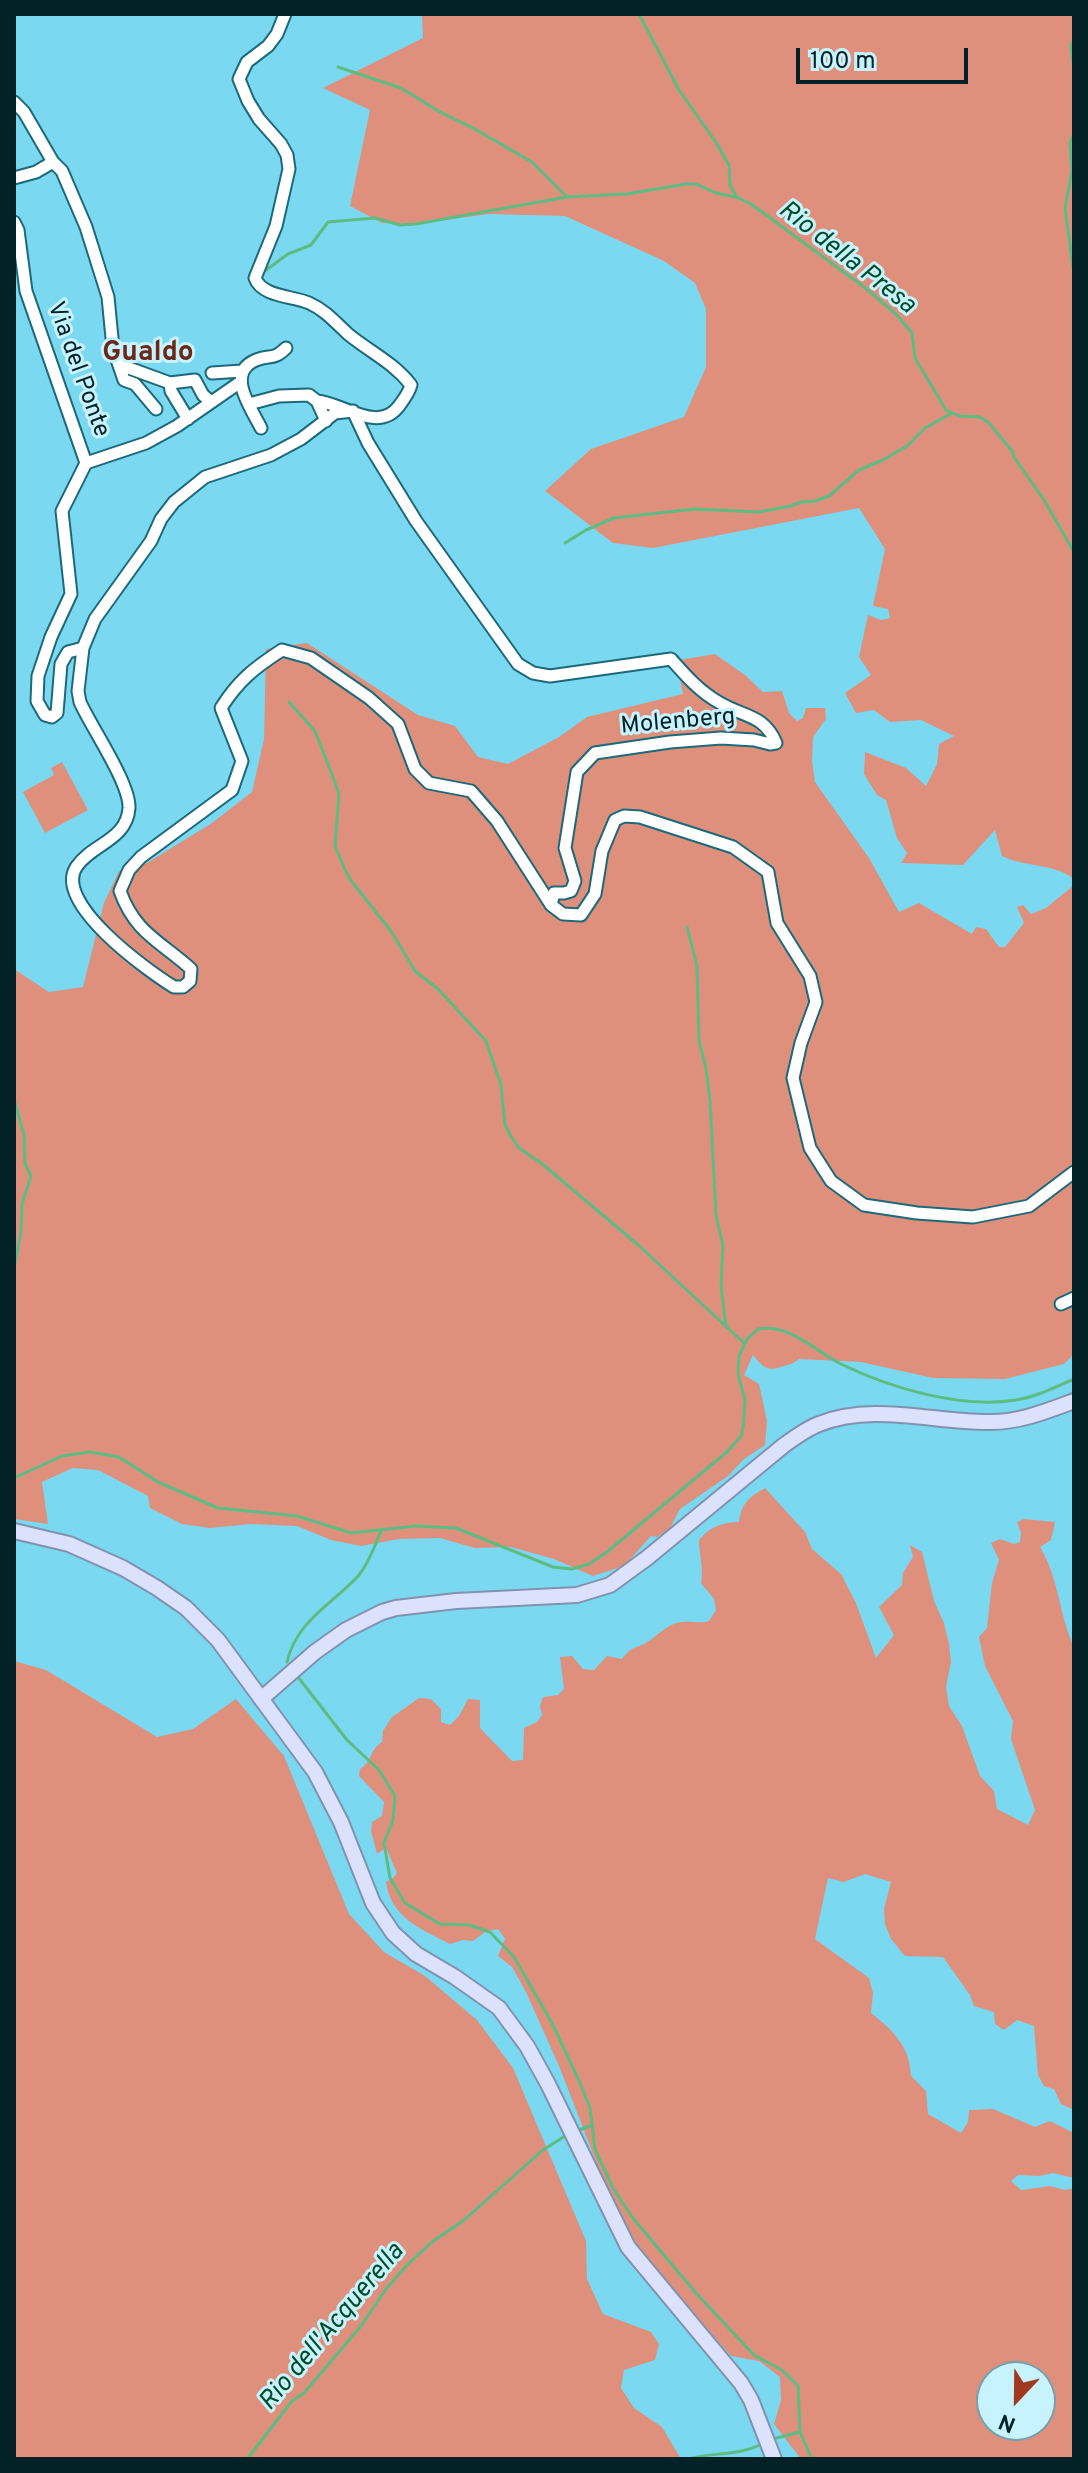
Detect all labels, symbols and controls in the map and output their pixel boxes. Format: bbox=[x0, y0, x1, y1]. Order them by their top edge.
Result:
scale bar bbox=[800, 32, 972, 82]
text: 100 m bbox=[810, 47, 876, 77]
water label: Rio della Presa bbox=[771, 196, 921, 322]
street label: Via del Ponte bbox=[39, 298, 115, 442]
district label: Gualdo bbox=[102, 337, 194, 371]
street label: Molenberg bbox=[619, 704, 737, 742]
water label: Rio dell'Acquerella bbox=[254, 2238, 412, 2418]
north arrow bbox=[976, 2361, 1056, 2441]
text: N bbox=[995, 2406, 1020, 2437]

